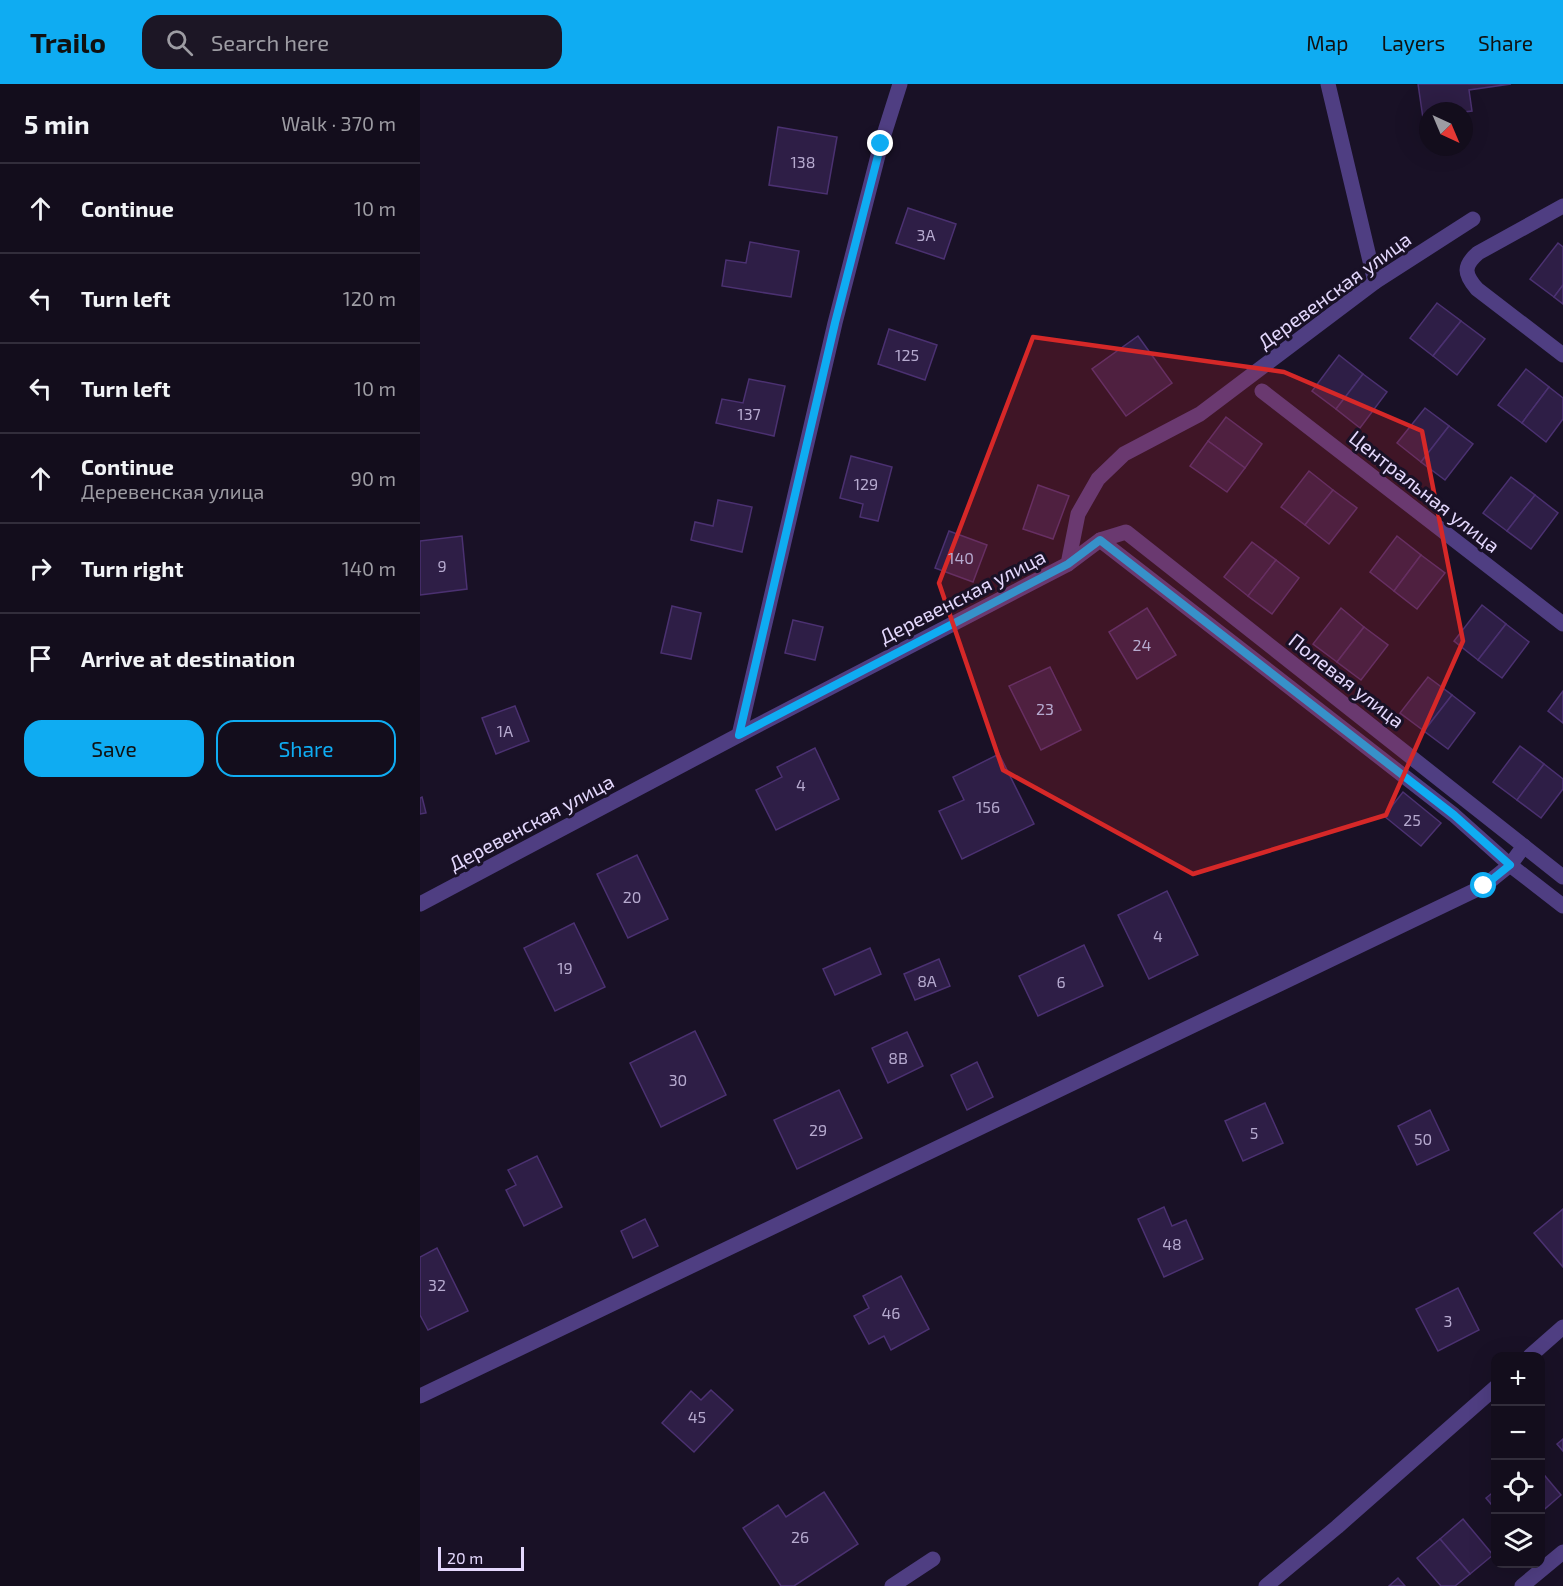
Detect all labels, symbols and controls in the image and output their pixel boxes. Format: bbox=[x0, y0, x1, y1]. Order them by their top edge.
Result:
search box bbox=[142, 15, 562, 69]
text: Trailo bbox=[30, 25, 106, 59]
icon: search bbox=[163, 26, 196, 59]
text: Search here bbox=[211, 29, 329, 55]
text: Map bbox=[1306, 30, 1348, 55]
text: Layers bbox=[1381, 30, 1445, 55]
text: Share bbox=[1478, 30, 1533, 55]
north arrow bbox=[1419, 102, 1473, 156]
text: 5 min bbox=[24, 108, 90, 139]
text: Walk · 370 m bbox=[281, 111, 396, 135]
route end bbox=[867, 130, 893, 156]
house number: 138 bbox=[791, 152, 815, 171]
icon: ahead bbox=[24, 192, 57, 225]
text: Continue bbox=[81, 195, 174, 221]
text: 10 m bbox=[354, 196, 396, 220]
house number: 3А bbox=[917, 225, 935, 244]
street label: Деревенская улица bbox=[1253, 226, 1416, 354]
icon: left bbox=[24, 282, 57, 315]
text: Turn left bbox=[81, 285, 170, 311]
text: 120 m bbox=[343, 286, 396, 310]
house number: 125 bbox=[895, 345, 919, 364]
icon: left bbox=[24, 372, 57, 405]
text: Turn left bbox=[81, 375, 170, 401]
text: 10 m bbox=[354, 376, 396, 400]
house number: 137 bbox=[737, 404, 761, 423]
street label: Центральная улица bbox=[1344, 425, 1505, 558]
text: Continue bbox=[81, 453, 174, 479]
icon: ahead bbox=[24, 462, 57, 495]
text: 90 m bbox=[351, 466, 396, 490]
house number: 129 bbox=[854, 474, 878, 493]
text: Деревенская улица bbox=[81, 479, 264, 503]
street label: Деревенская улица bbox=[875, 544, 1050, 649]
house number: 140 bbox=[948, 548, 974, 567]
icon: right bbox=[24, 552, 57, 585]
text: Turn right bbox=[81, 555, 183, 581]
text: 140 m bbox=[342, 556, 396, 580]
house number: 9 bbox=[437, 556, 447, 575]
street label: Полевая улица bbox=[1284, 627, 1410, 733]
house number: 24 bbox=[1133, 635, 1152, 654]
icon: arrive bbox=[24, 642, 57, 675]
text: Arrive at destination bbox=[81, 645, 295, 671]
house number: 23 bbox=[1036, 699, 1054, 718]
button: Save bbox=[24, 720, 204, 777]
button: Share bbox=[216, 720, 396, 777]
house number: 1А bbox=[497, 721, 513, 740]
street label: Деревенская улица bbox=[444, 768, 618, 877]
house number: 4 bbox=[796, 775, 806, 794]
house number: 156 bbox=[976, 797, 1000, 816]
house number: 25 bbox=[1403, 810, 1421, 829]
route start bbox=[1470, 872, 1496, 898]
house number: 20 bbox=[623, 887, 641, 906]
house number: 4 bbox=[1153, 926, 1163, 945]
house number: 19 bbox=[557, 958, 573, 977]
house number: 8А bbox=[917, 971, 937, 990]
house number: 6 bbox=[1056, 972, 1066, 991]
house number: 8В bbox=[888, 1048, 908, 1067]
house number: 30 bbox=[669, 1070, 687, 1089]
house number: 29 bbox=[809, 1120, 827, 1139]
house number: 5 bbox=[1250, 1123, 1258, 1142]
house number: 50 bbox=[1414, 1129, 1432, 1148]
house number: 48 bbox=[1162, 1234, 1182, 1253]
house number: 32 bbox=[428, 1275, 446, 1294]
house number: 46 bbox=[882, 1303, 901, 1322]
house number: 3 bbox=[1444, 1311, 1452, 1330]
map controls bbox=[1491, 1352, 1545, 1568]
button: + bbox=[1491, 1352, 1545, 1406]
button: − bbox=[1491, 1406, 1545, 1460]
house number: 45 bbox=[688, 1407, 706, 1426]
button: locate bbox=[1491, 1460, 1545, 1514]
button: layers bbox=[1491, 1514, 1545, 1568]
house number: 26 bbox=[791, 1527, 809, 1546]
scale bar bbox=[438, 1544, 524, 1572]
text: 20 m bbox=[447, 1548, 483, 1567]

